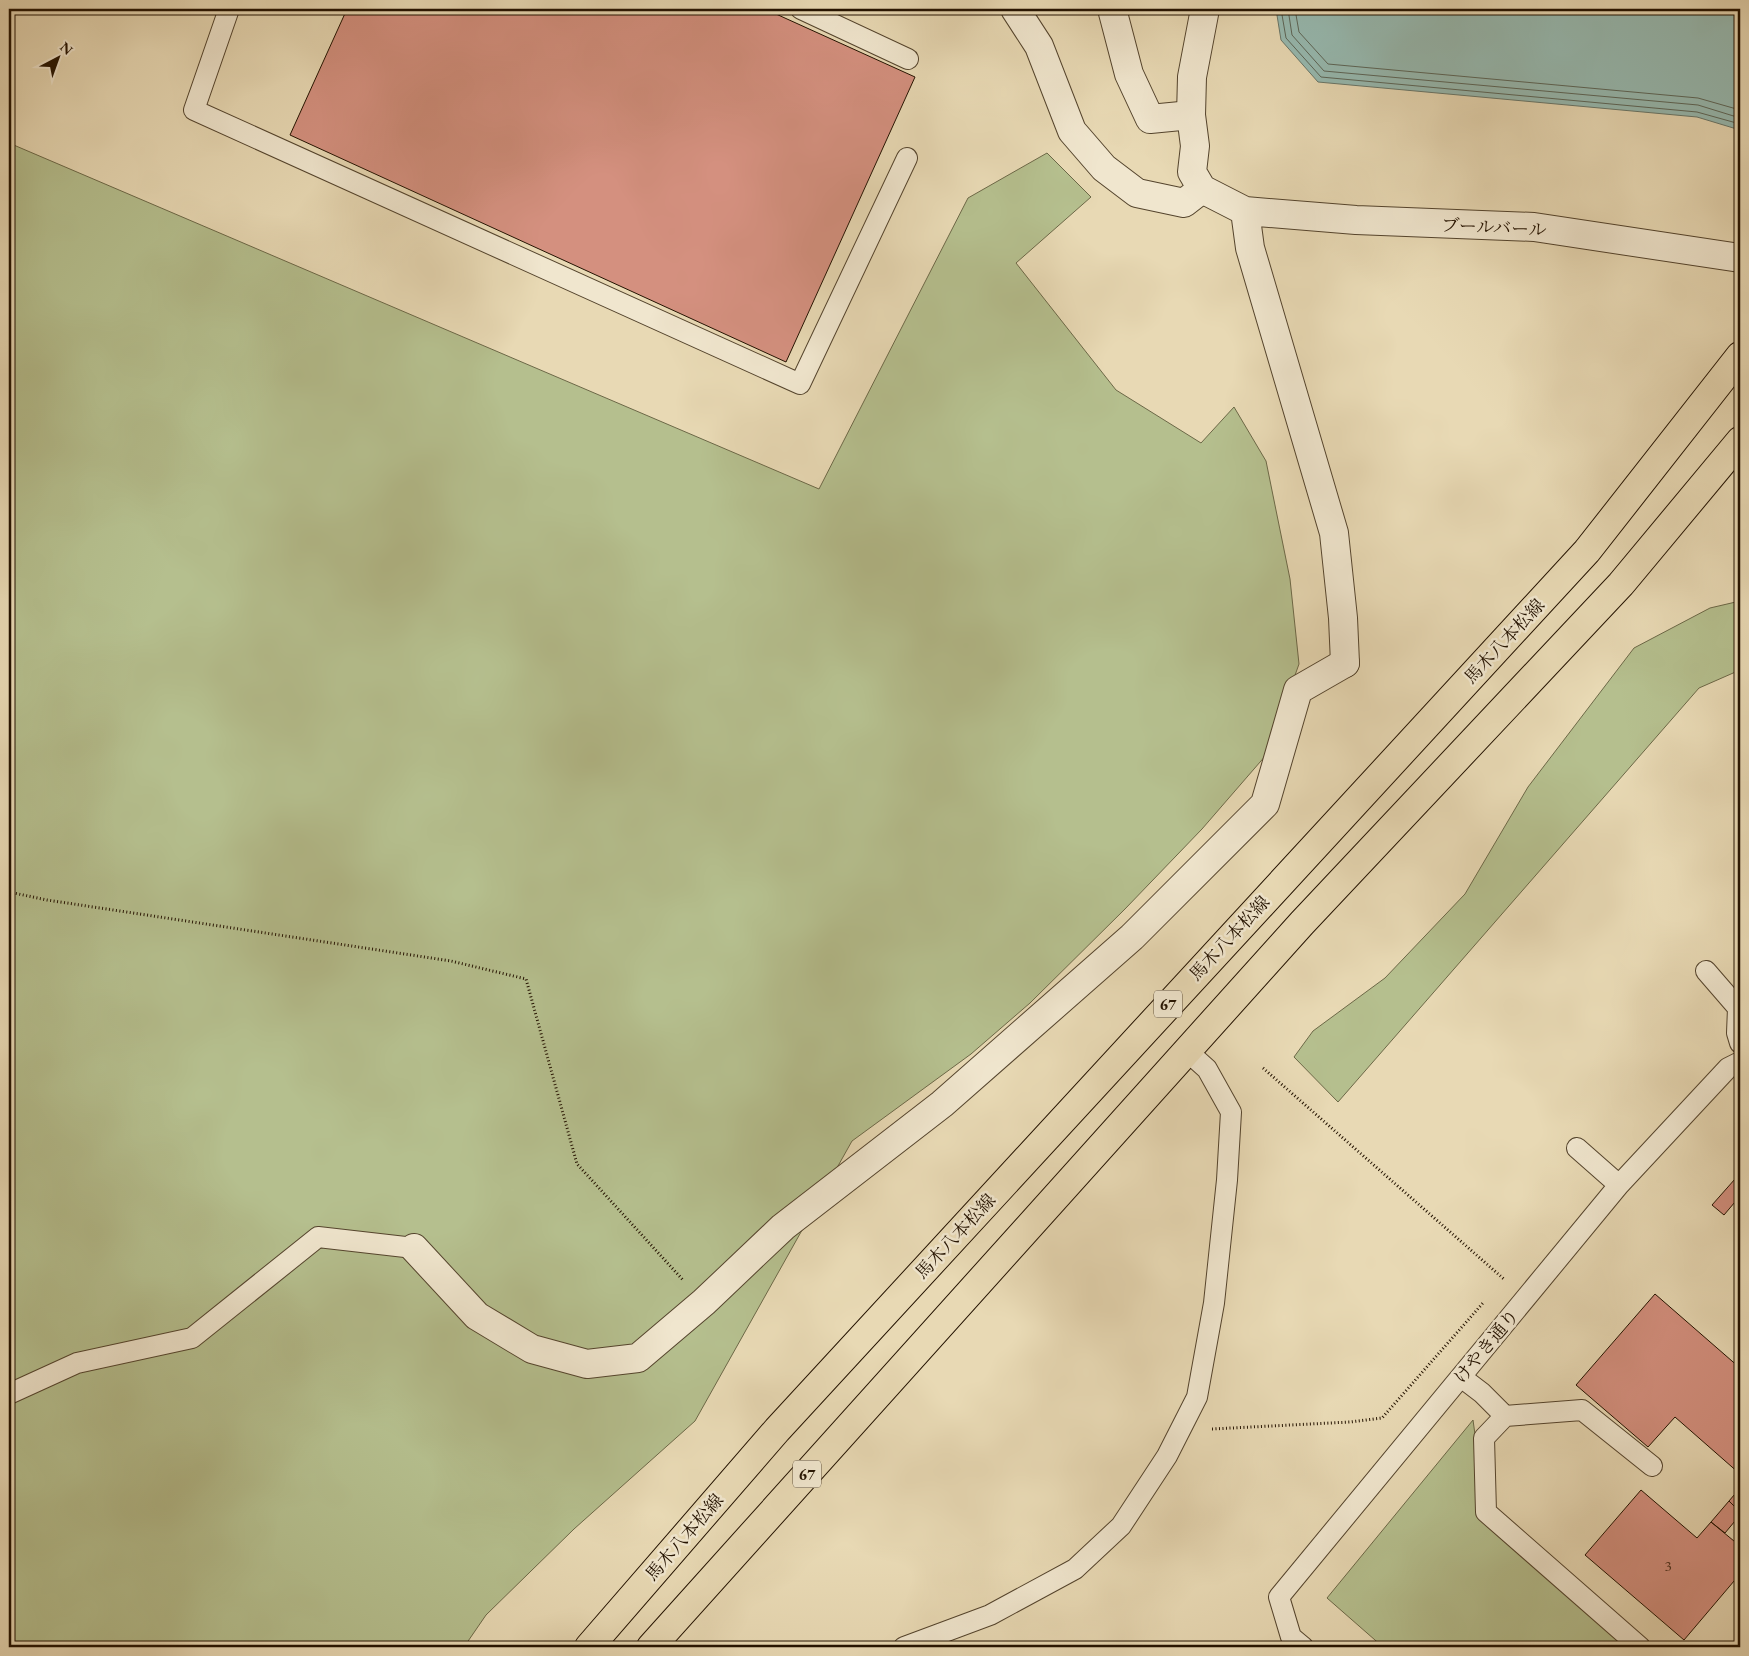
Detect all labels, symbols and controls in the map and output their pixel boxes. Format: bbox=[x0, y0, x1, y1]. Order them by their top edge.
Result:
north arrow bbox=[32, 32, 82, 82]
text: N bbox=[56, 38, 77, 59]
street label: ブールバール bbox=[1441, 213, 1547, 241]
street label: 馬木八本松線 bbox=[1459, 594, 1549, 688]
street label: 馬木八本松線 bbox=[1184, 891, 1274, 985]
road number: 67 bbox=[1154, 991, 1182, 1018]
street label: 馬木八本松線 bbox=[910, 1189, 1000, 1283]
street label: けやき通り bbox=[1448, 1304, 1524, 1388]
road number: 67 bbox=[793, 1460, 821, 1488]
street label: 馬木八本松線 bbox=[640, 1489, 728, 1585]
house number: 3 bbox=[1664, 1556, 1672, 1575]

